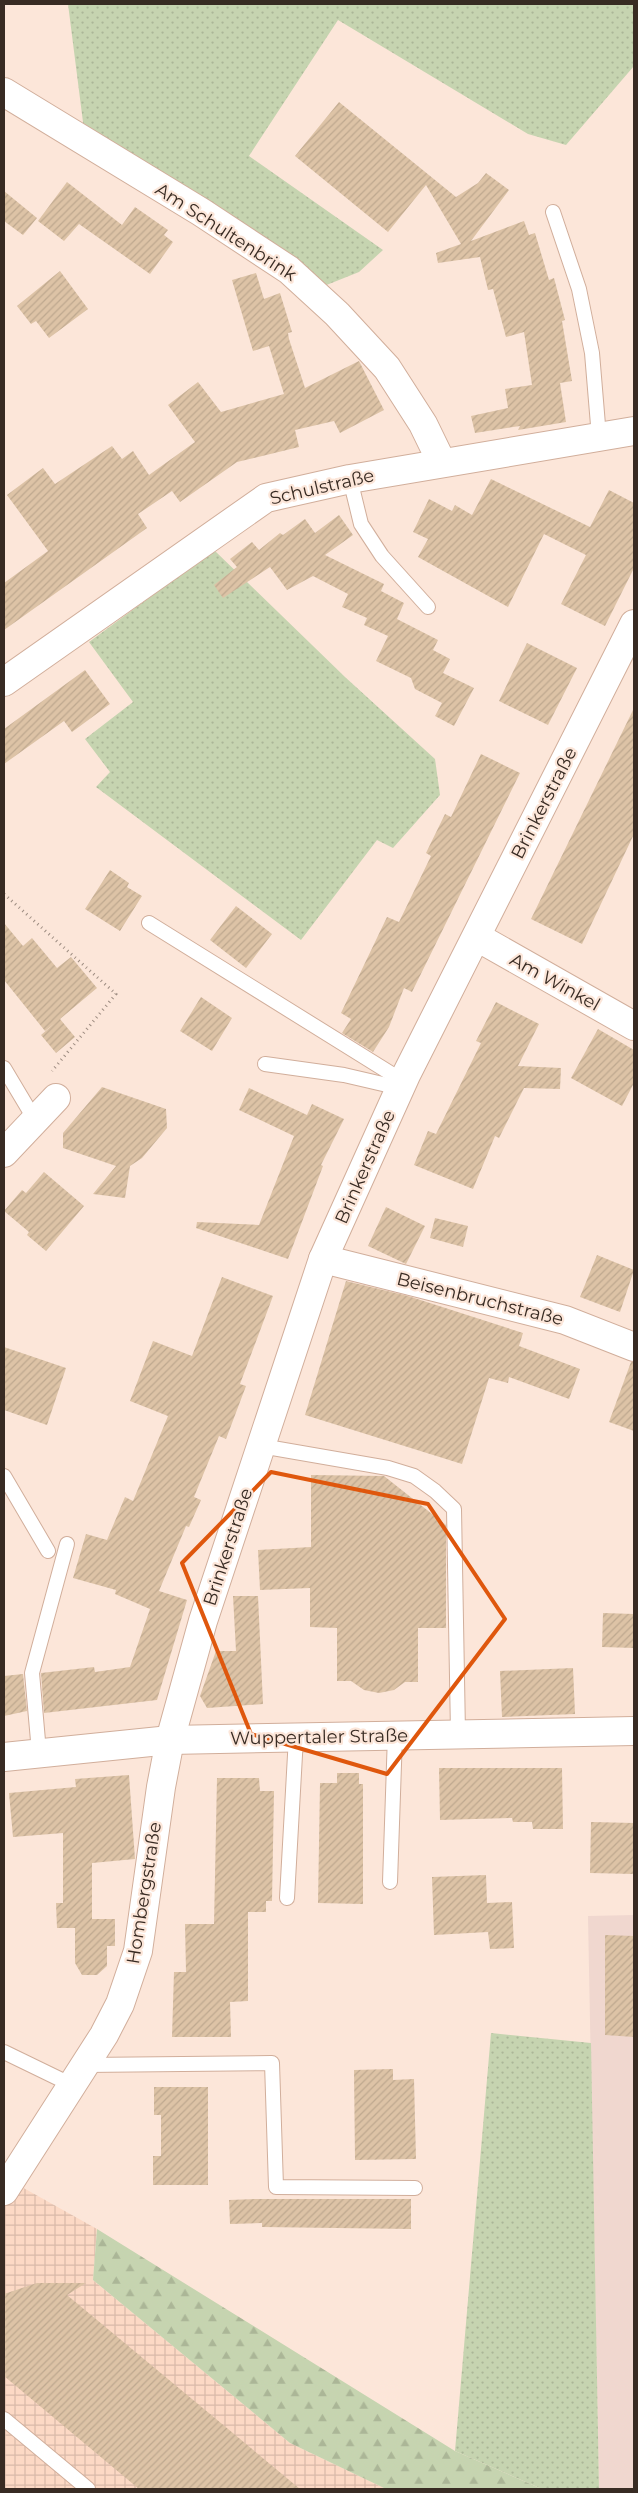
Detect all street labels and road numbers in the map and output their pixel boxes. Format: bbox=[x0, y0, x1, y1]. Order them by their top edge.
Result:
street label: Am Schultenbrink bbox=[151, 178, 301, 286]
street label: Schulstraße bbox=[268, 464, 376, 510]
street label: Brinkerstraße bbox=[506, 743, 582, 862]
street label: Am Winkel bbox=[506, 948, 604, 1016]
street label: Brinkerstraße bbox=[330, 1107, 400, 1227]
street label: Beisenbruchstraße bbox=[394, 1268, 566, 1330]
street label: Brinkerstraße bbox=[199, 1485, 257, 1609]
street label: Wuppertaler Straße bbox=[230, 1724, 408, 1750]
street label: Hombergstraße bbox=[122, 1820, 166, 1966]

